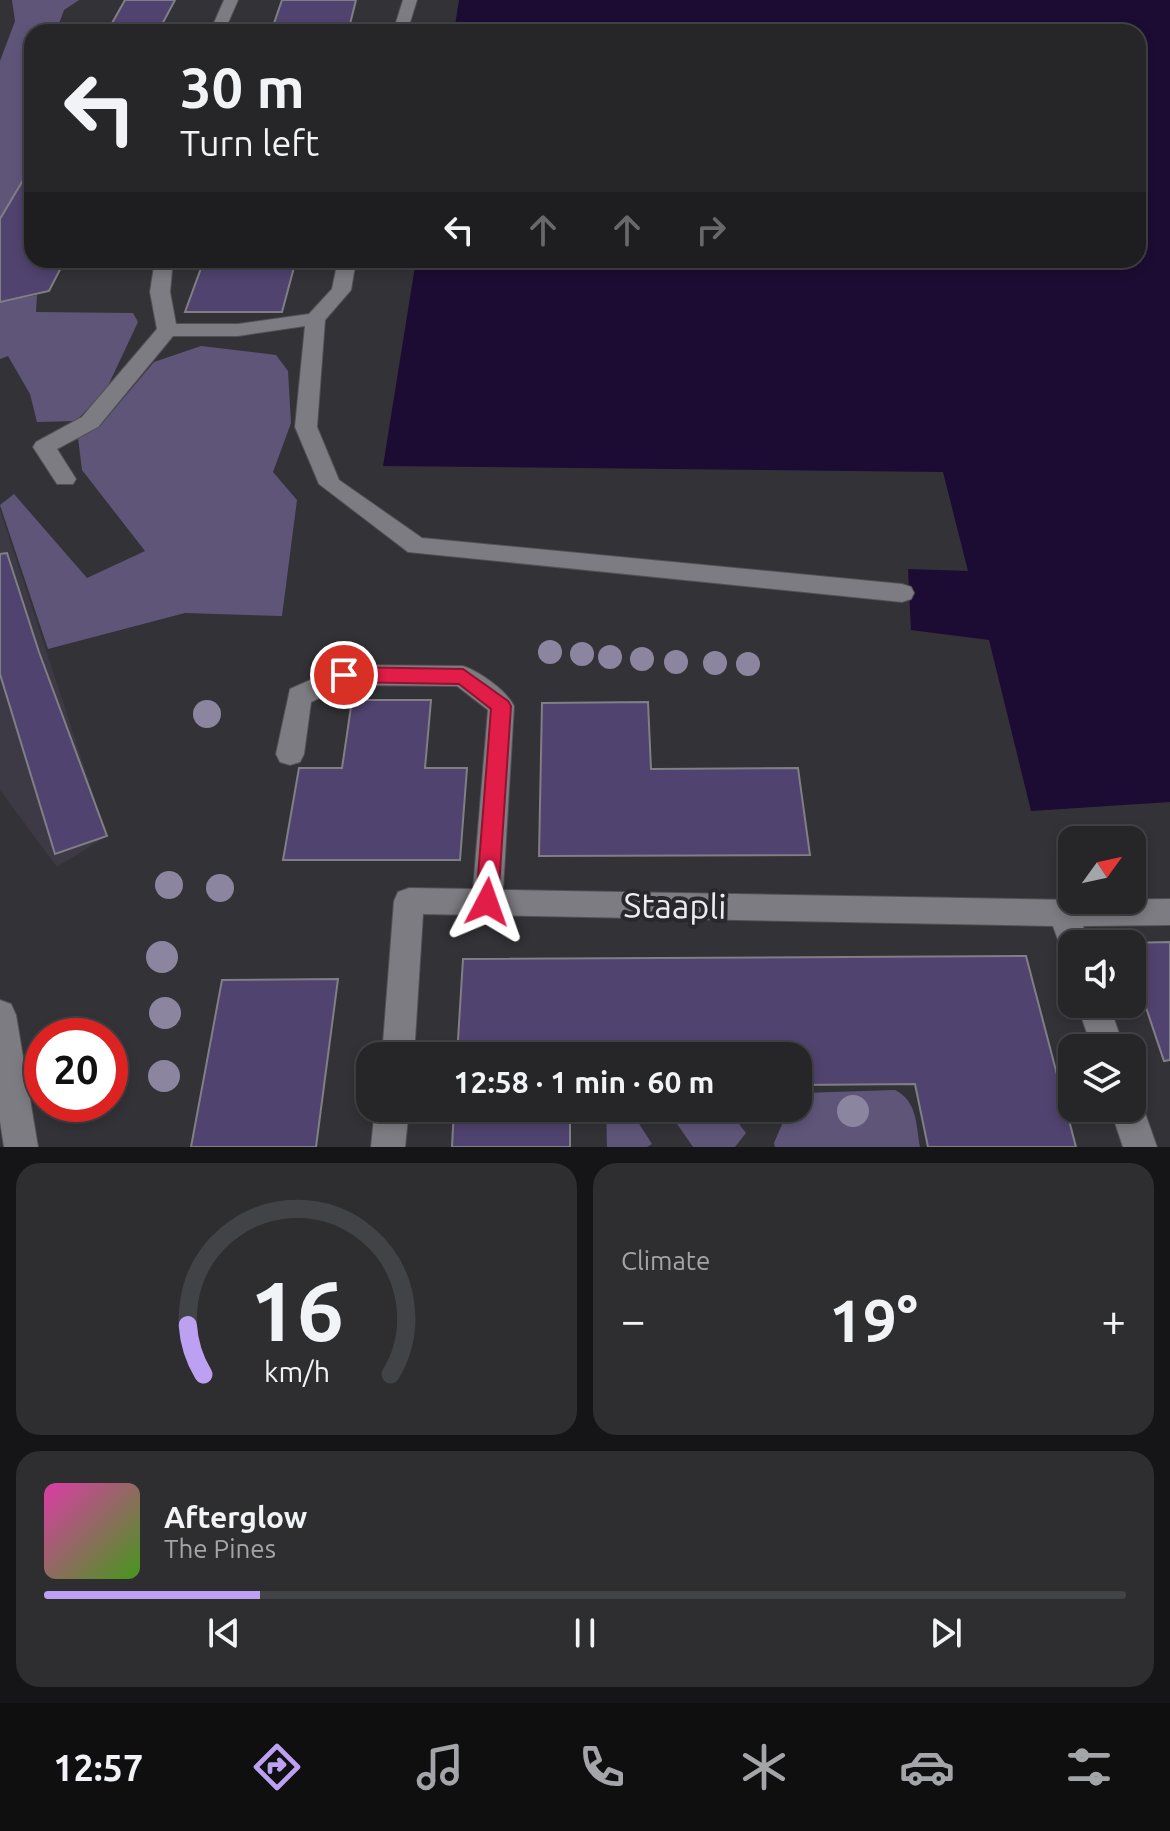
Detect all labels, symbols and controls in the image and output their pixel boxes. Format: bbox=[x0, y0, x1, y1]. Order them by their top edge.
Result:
icon: left bbox=[48, 56, 152, 160]
text: 30 m bbox=[180, 56, 305, 119]
text: Turn left bbox=[180, 122, 319, 163]
icon: left bbox=[437, 208, 481, 252]
icon: ahead bbox=[521, 208, 565, 252]
icon: ahead bbox=[605, 208, 649, 252]
icon: right bbox=[689, 208, 733, 252]
pin bbox=[310, 641, 378, 709]
icon: arrive bbox=[322, 653, 366, 697]
north arrow bbox=[1058, 826, 1146, 914]
map controls bbox=[1058, 826, 1146, 1122]
position arrow bbox=[445, 860, 529, 944]
street label: Staapli bbox=[623, 885, 727, 925]
button: sound bbox=[1058, 930, 1146, 1018]
speed limit sign: 20 bbox=[24, 1018, 128, 1122]
button: layers bbox=[1058, 1034, 1146, 1122]
text: 12:58 · 1 min · 60 m bbox=[454, 1065, 714, 1099]
text: Climate bbox=[621, 1246, 710, 1275]
text: 16 bbox=[250, 1263, 343, 1357]
text: 19° bbox=[829, 1286, 918, 1353]
text: − bbox=[621, 1295, 646, 1344]
text: + bbox=[1101, 1295, 1126, 1344]
text: km/h bbox=[264, 1355, 330, 1387]
text: Afterglow bbox=[164, 1500, 307, 1534]
text: The Pines bbox=[164, 1534, 276, 1563]
icon: previous bbox=[202, 1611, 246, 1655]
icon: pause bbox=[563, 1611, 607, 1655]
icon: next bbox=[924, 1611, 968, 1655]
icon: directions bbox=[249, 1739, 305, 1795]
icon: music bbox=[412, 1739, 468, 1795]
icon: phone bbox=[574, 1739, 630, 1795]
icon: climate bbox=[736, 1739, 792, 1795]
icon: car bbox=[899, 1739, 955, 1795]
icon: filters bbox=[1061, 1739, 1117, 1795]
text: 12:57 bbox=[53, 1747, 143, 1788]

